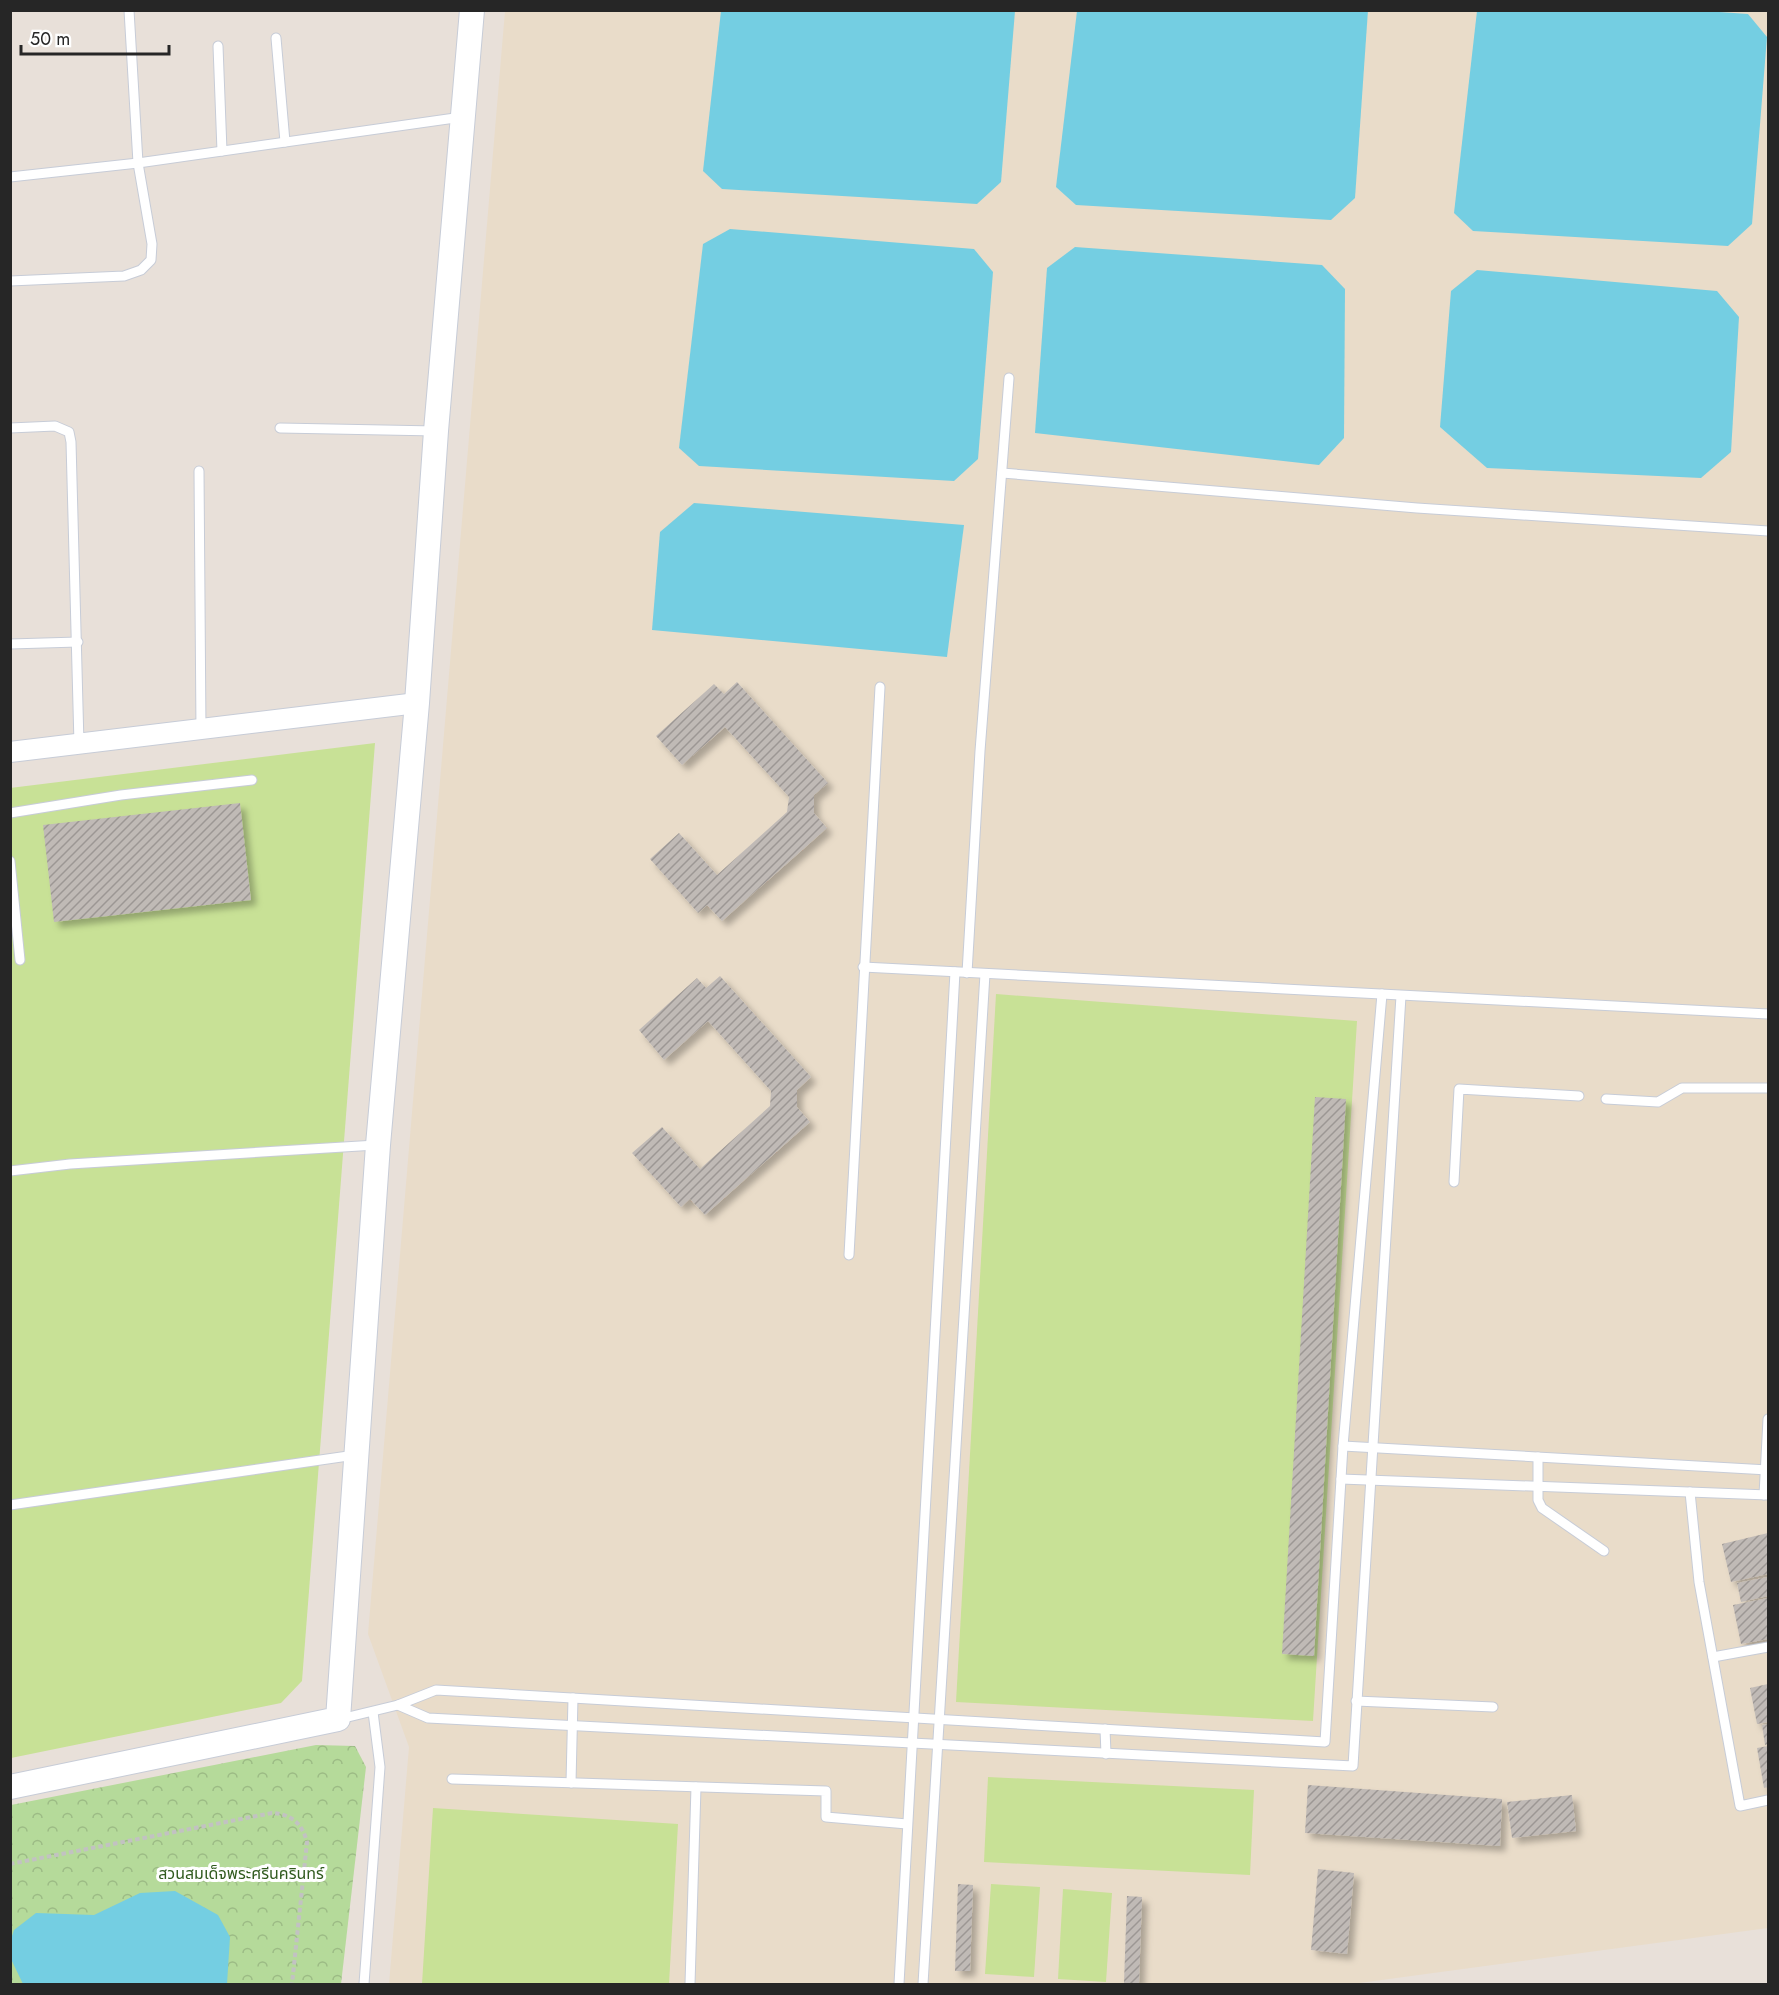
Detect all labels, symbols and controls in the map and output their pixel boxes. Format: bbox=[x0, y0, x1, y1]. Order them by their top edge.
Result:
scale bar bbox=[21, 18, 170, 56]
text: 50 m bbox=[30, 26, 70, 52]
park label: สวนสมเด็จพระศรีนครินทร์ bbox=[158, 1862, 325, 1885]

